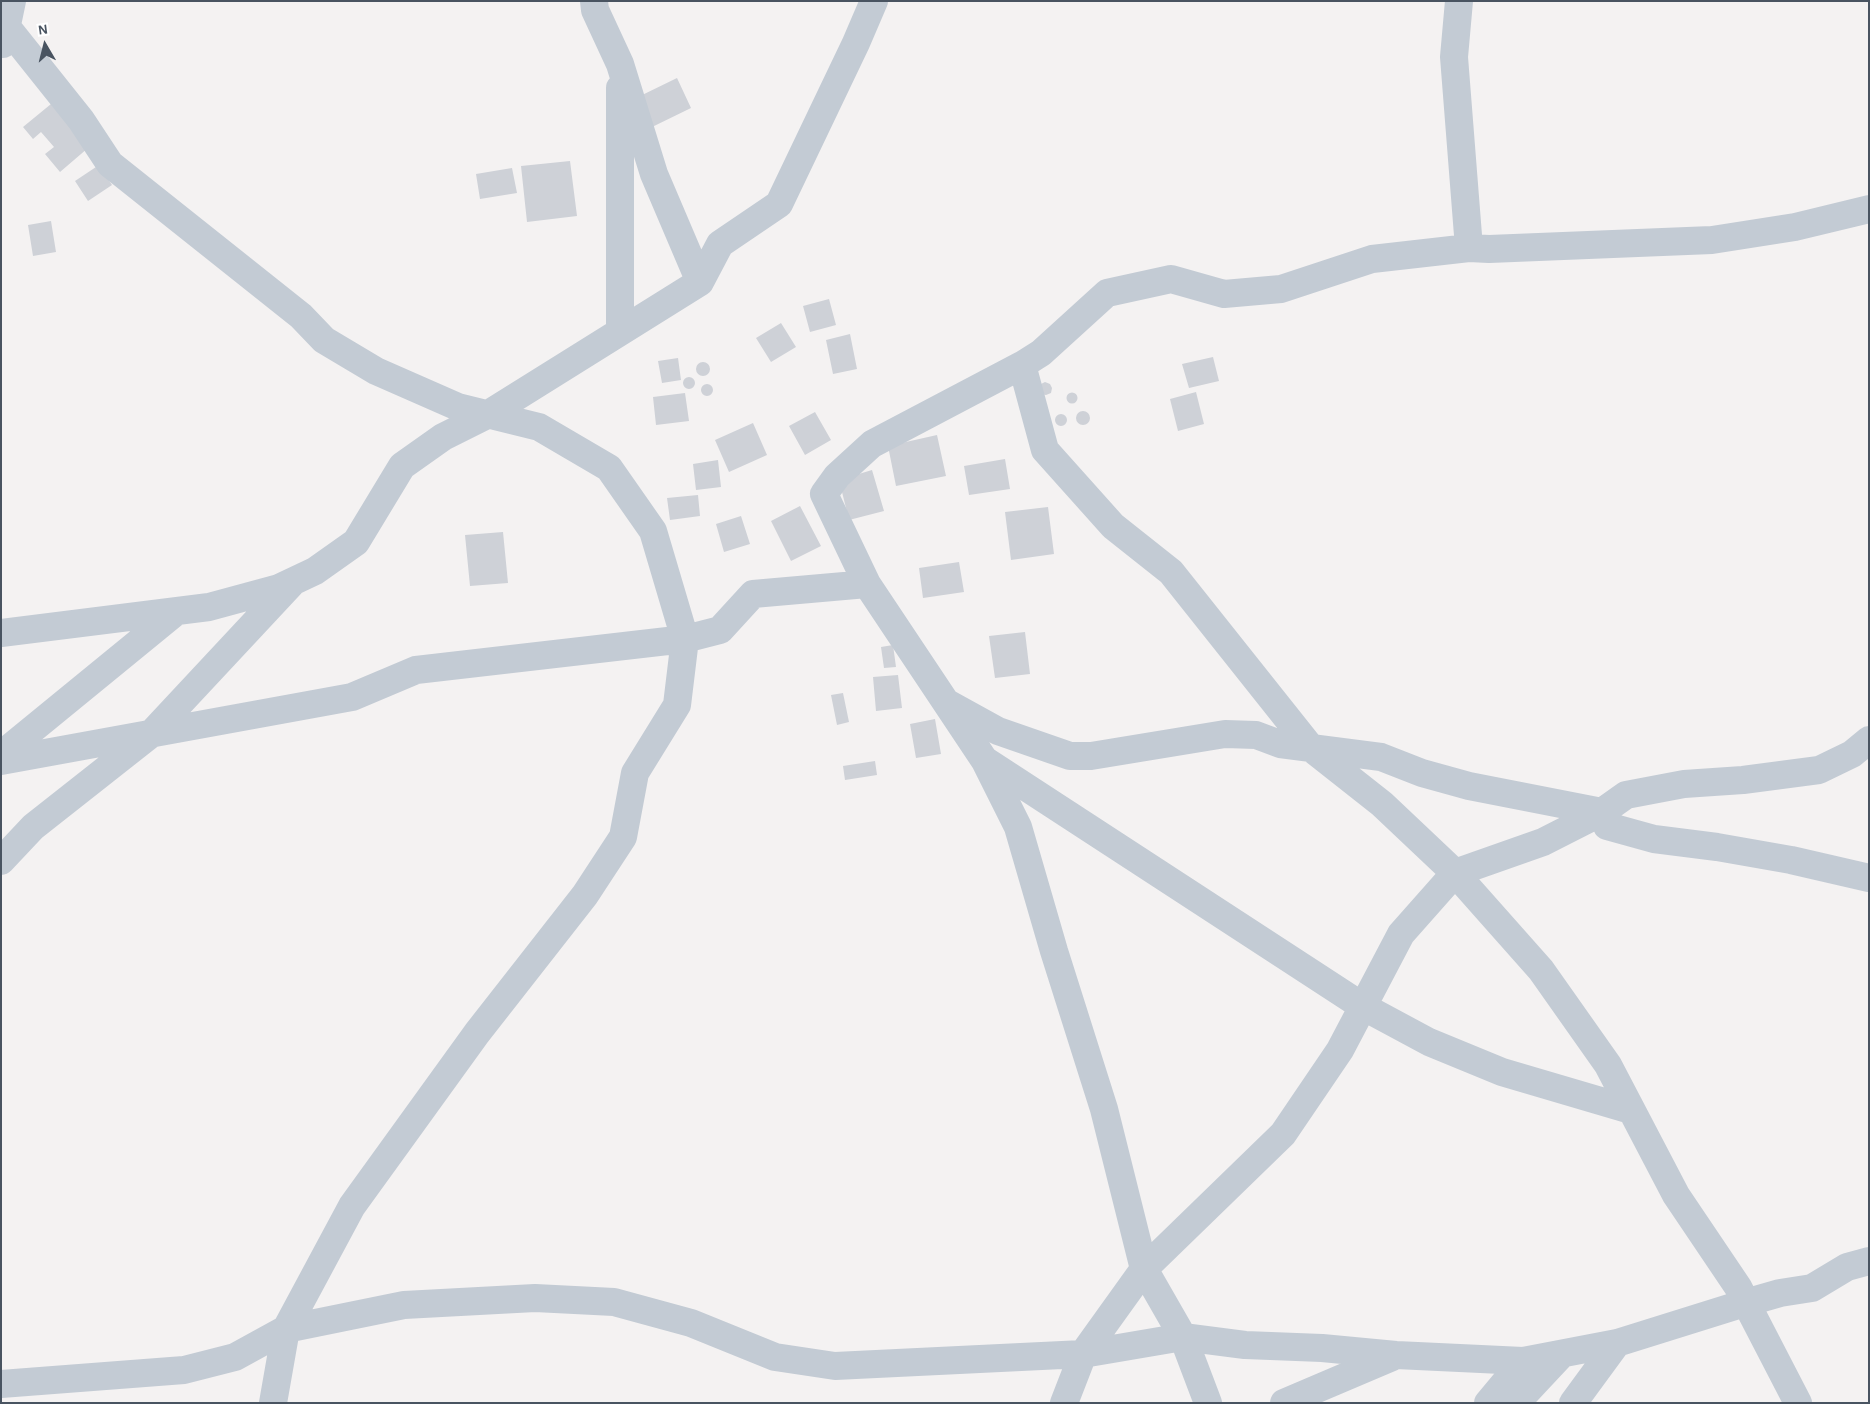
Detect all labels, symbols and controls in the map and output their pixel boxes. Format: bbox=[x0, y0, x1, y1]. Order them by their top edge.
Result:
north arrow bbox=[20, 20, 70, 70]
text: N bbox=[37, 23, 49, 38]

